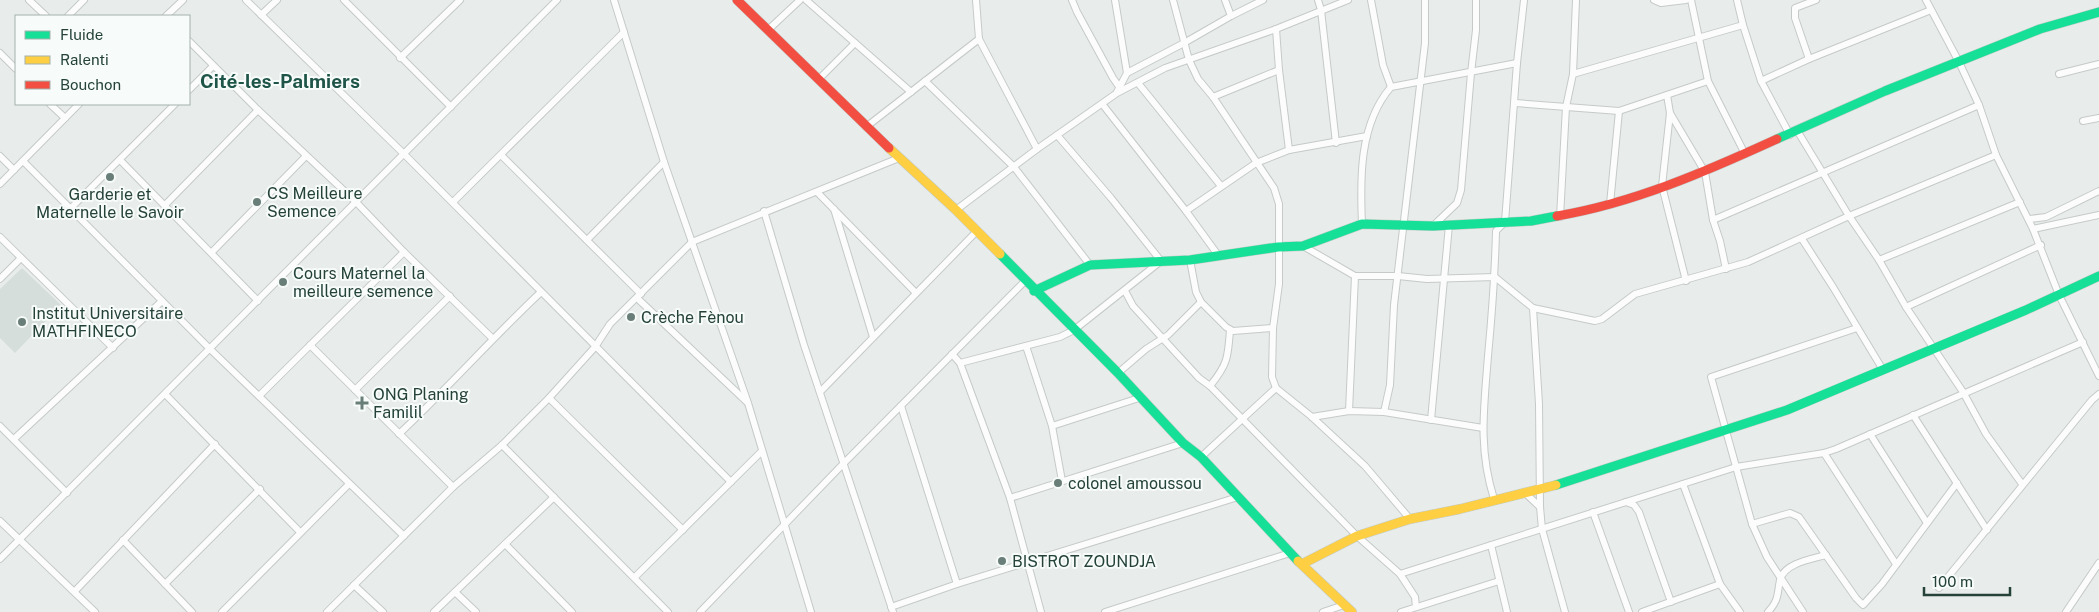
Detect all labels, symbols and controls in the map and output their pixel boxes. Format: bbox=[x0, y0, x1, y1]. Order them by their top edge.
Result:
legend bbox=[15, 15, 190, 105]
text: Fluide bbox=[60, 26, 103, 43]
text: Ralenti bbox=[60, 51, 109, 68]
district label: Cité-les-Palmiers bbox=[200, 70, 360, 92]
text: Bouchon bbox=[60, 76, 121, 93]
marker: Garderie et Maternelle le Savoir bbox=[104, 171, 116, 183]
place label: CS Meilleure Semence bbox=[267, 184, 362, 221]
place label: Garderie et Maternelle le Savoir bbox=[36, 185, 184, 222]
marker: CS Meilleure Semence bbox=[251, 196, 263, 208]
place label: Cours Maternel la meilleure semence bbox=[293, 264, 433, 301]
marker: Cours Maternel la meilleure semence bbox=[277, 276, 289, 288]
place label: Institut Universitaire MATHFINECO bbox=[32, 304, 183, 341]
place label: Crèche Fènou bbox=[641, 308, 744, 327]
marker: Crèche Fènou bbox=[625, 311, 637, 323]
marker: Institut Universitaire MATHFINECO bbox=[16, 316, 28, 328]
place label: ONG Planing Familil bbox=[373, 385, 469, 422]
marker: ONG Planing Familil bbox=[355, 396, 369, 410]
place label: colonel amoussou bbox=[1068, 474, 1202, 493]
marker: colonel amoussou bbox=[1052, 477, 1064, 489]
place label: BISTROT ZOUNDJA bbox=[1012, 552, 1156, 571]
marker: BISTROT ZOUNDJA bbox=[996, 555, 1008, 567]
scale bar bbox=[1924, 564, 2010, 596]
text: 100 m bbox=[1932, 573, 1973, 590]

